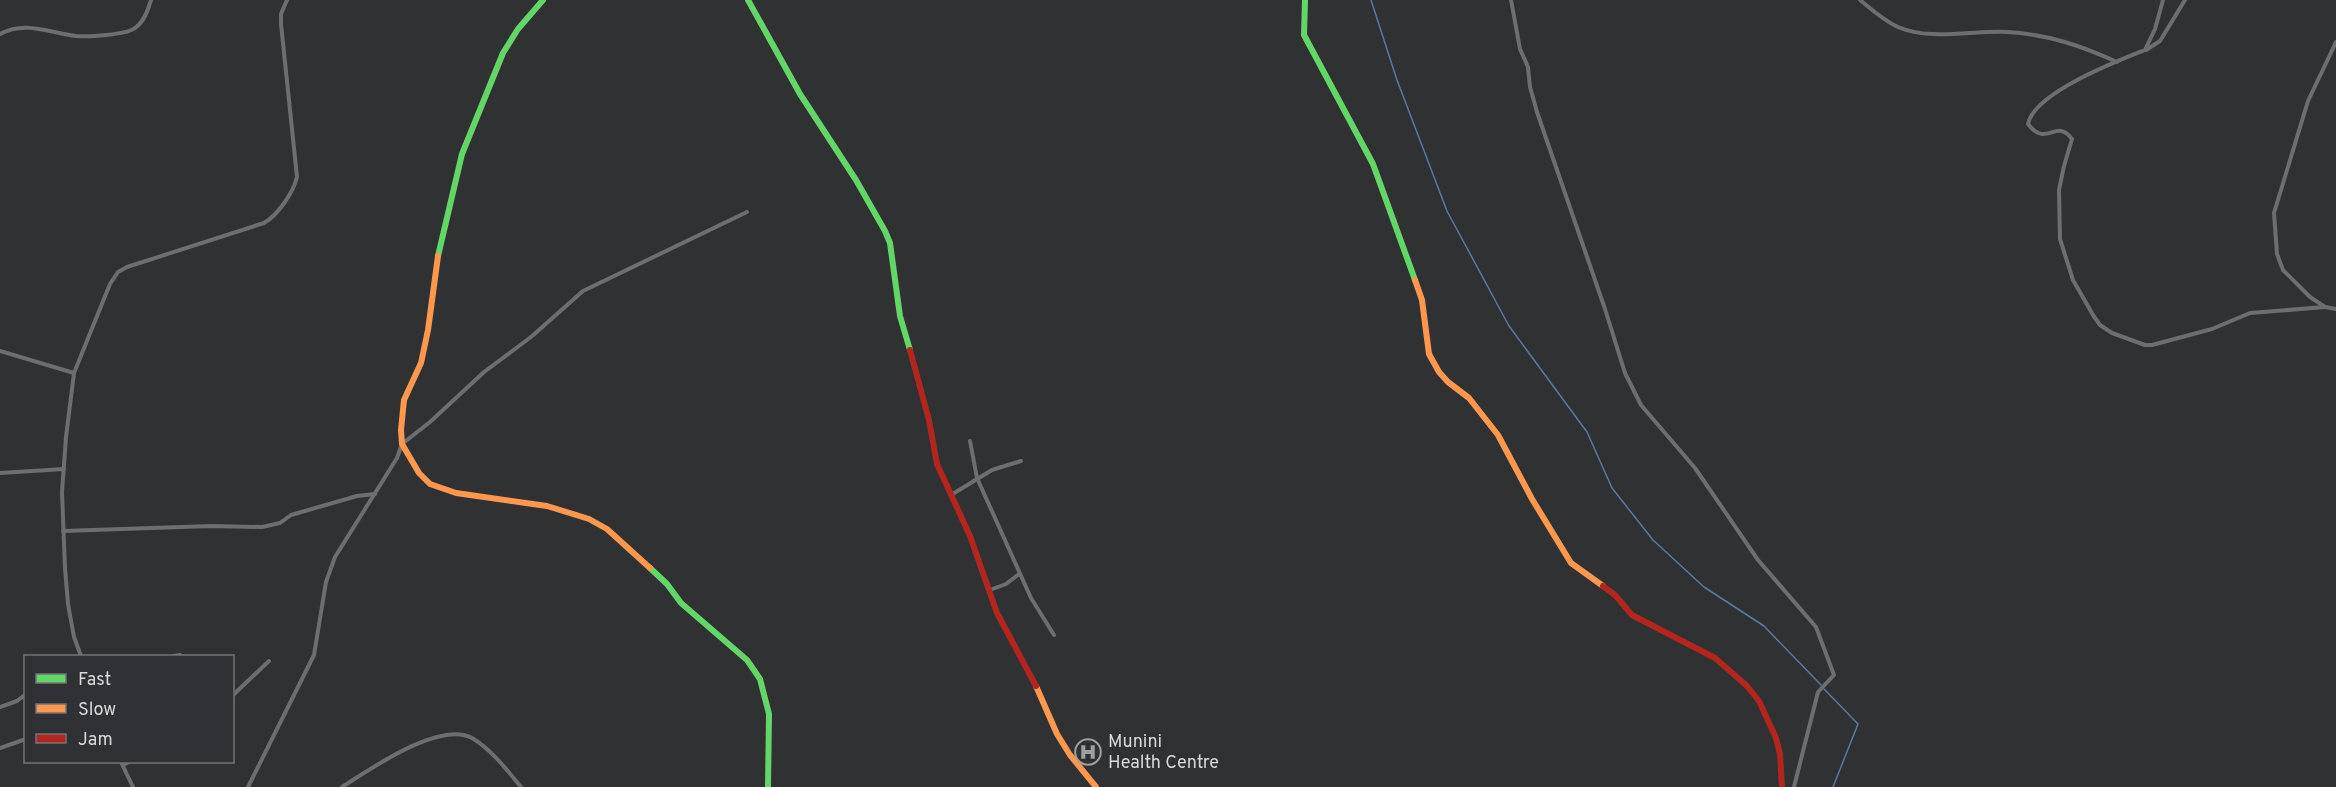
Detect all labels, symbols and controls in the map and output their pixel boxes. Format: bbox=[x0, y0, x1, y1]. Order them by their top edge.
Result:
legend bbox=[24, 655, 234, 763]
text: Fast bbox=[78, 669, 111, 692]
text: Slow bbox=[78, 699, 116, 722]
text: Jam bbox=[78, 729, 113, 752]
place label: Munini Health Centre bbox=[1108, 731, 1219, 775]
hospital icon: Munini Health Centre bbox=[1073, 737, 1103, 767]

